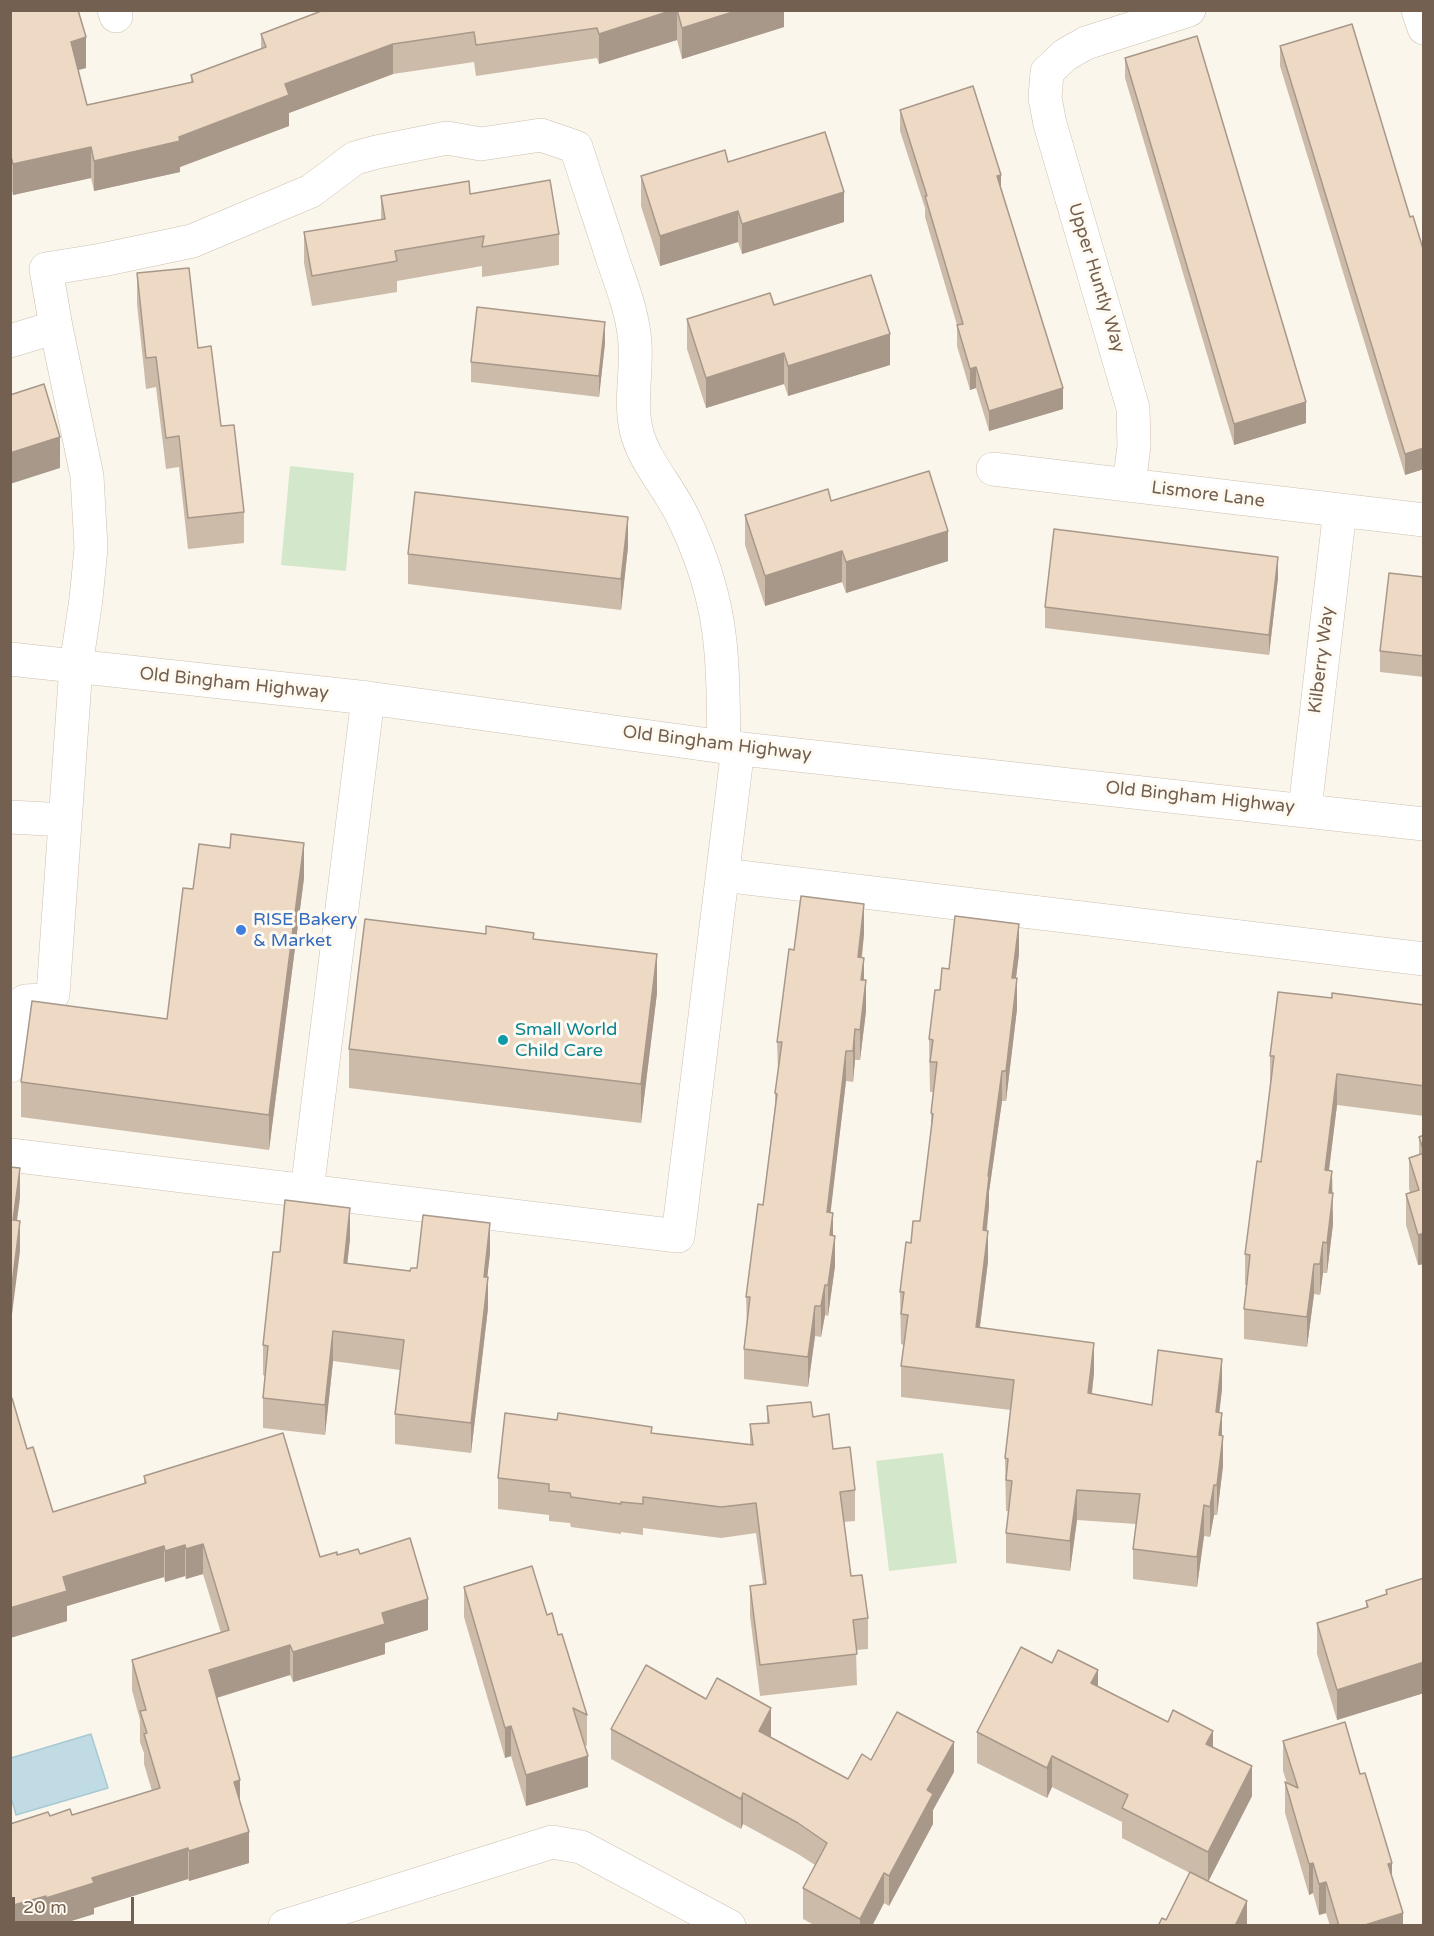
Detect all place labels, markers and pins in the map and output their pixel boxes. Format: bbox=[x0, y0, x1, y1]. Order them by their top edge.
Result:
place label: RISE Bakery & Market bbox=[253, 909, 357, 952]
marker: RISE Bakery & Market bbox=[234, 923, 248, 937]
place label: Small World Child Care bbox=[515, 1019, 617, 1062]
marker: Small World Child Care bbox=[496, 1033, 510, 1047]

